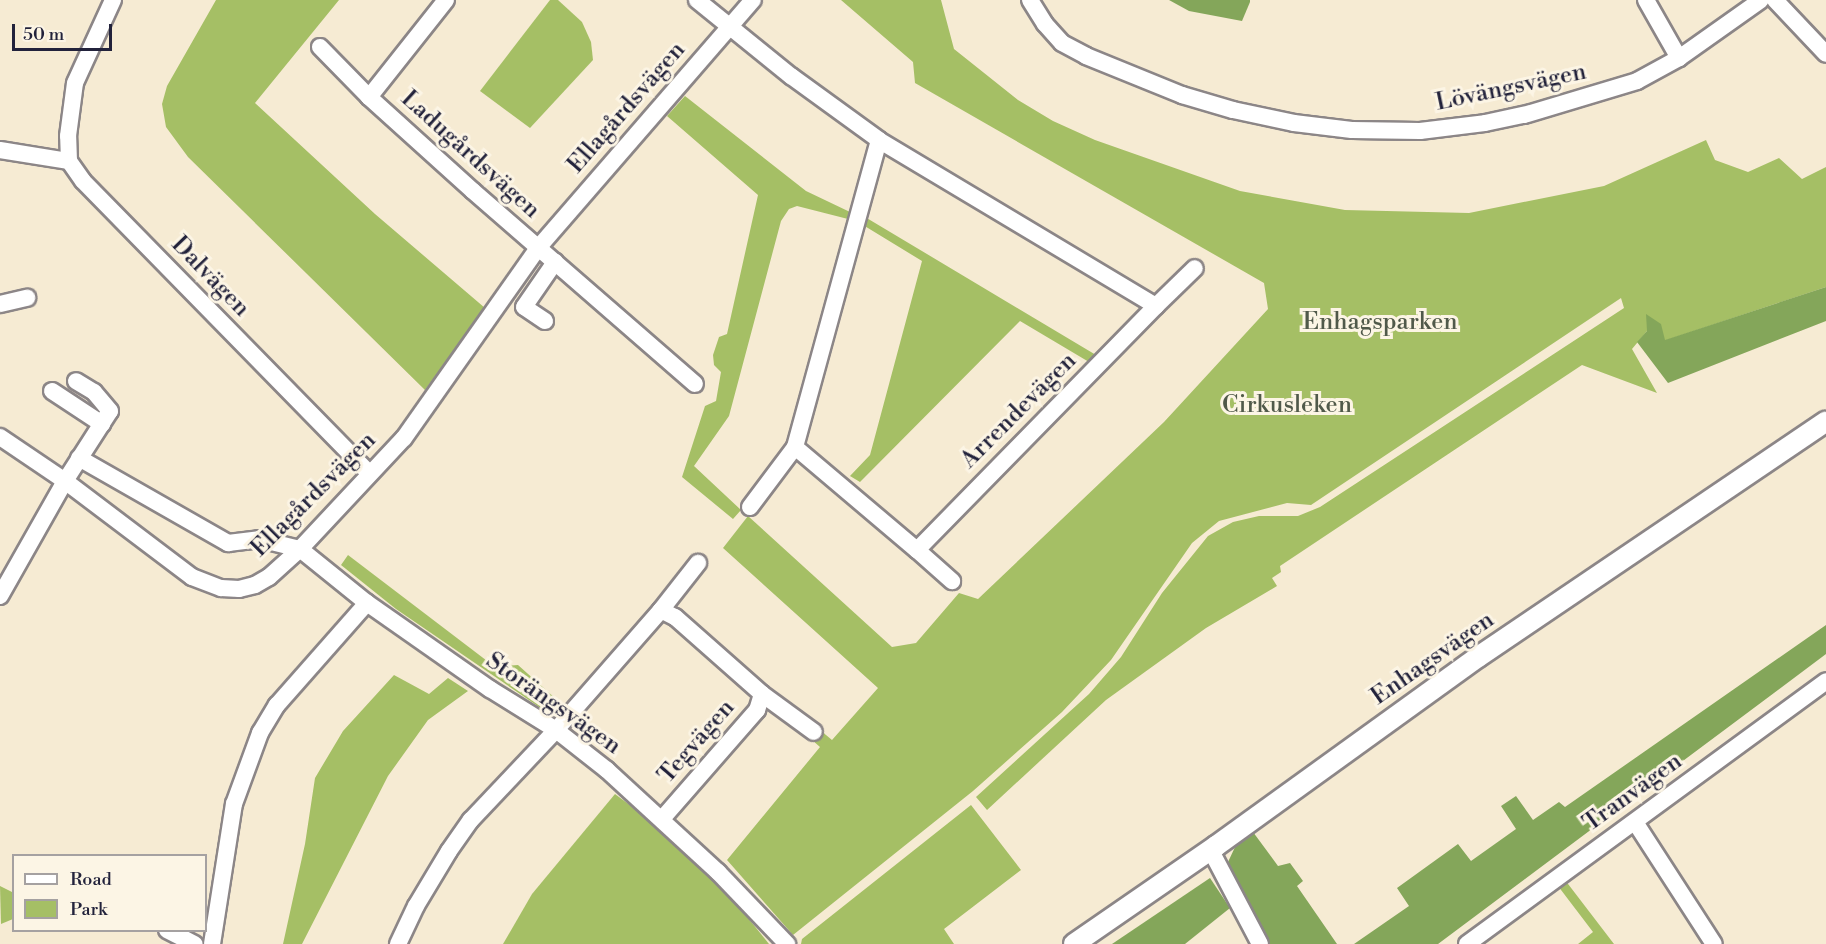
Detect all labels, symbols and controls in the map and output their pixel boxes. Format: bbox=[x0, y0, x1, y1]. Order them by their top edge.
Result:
scale bar bbox=[15, 12, 116, 50]
text: 50 m bbox=[23, 23, 64, 46]
street label: Ellagårdsvägen bbox=[562, 36, 692, 180]
street label: Lövängsvägen bbox=[1433, 58, 1589, 118]
street label: Ladugårdsvägen bbox=[394, 85, 546, 225]
street label: Dalvägen bbox=[165, 231, 255, 323]
park label: Enhagsparken bbox=[1302, 309, 1458, 337]
street label: Arrendevägen bbox=[955, 347, 1083, 475]
park label: Cirkusleken bbox=[1222, 392, 1352, 420]
street label: Ellagårdsvägen bbox=[246, 427, 382, 563]
street label: Enhagsvägen bbox=[1366, 606, 1500, 712]
street label: Storängsvägen bbox=[480, 647, 626, 761]
street label: Tegvägen bbox=[653, 694, 741, 790]
street label: Tranvägen bbox=[1578, 748, 1688, 838]
legend bbox=[12, 854, 207, 932]
text: Road bbox=[70, 868, 112, 891]
text: Park bbox=[70, 898, 107, 921]

